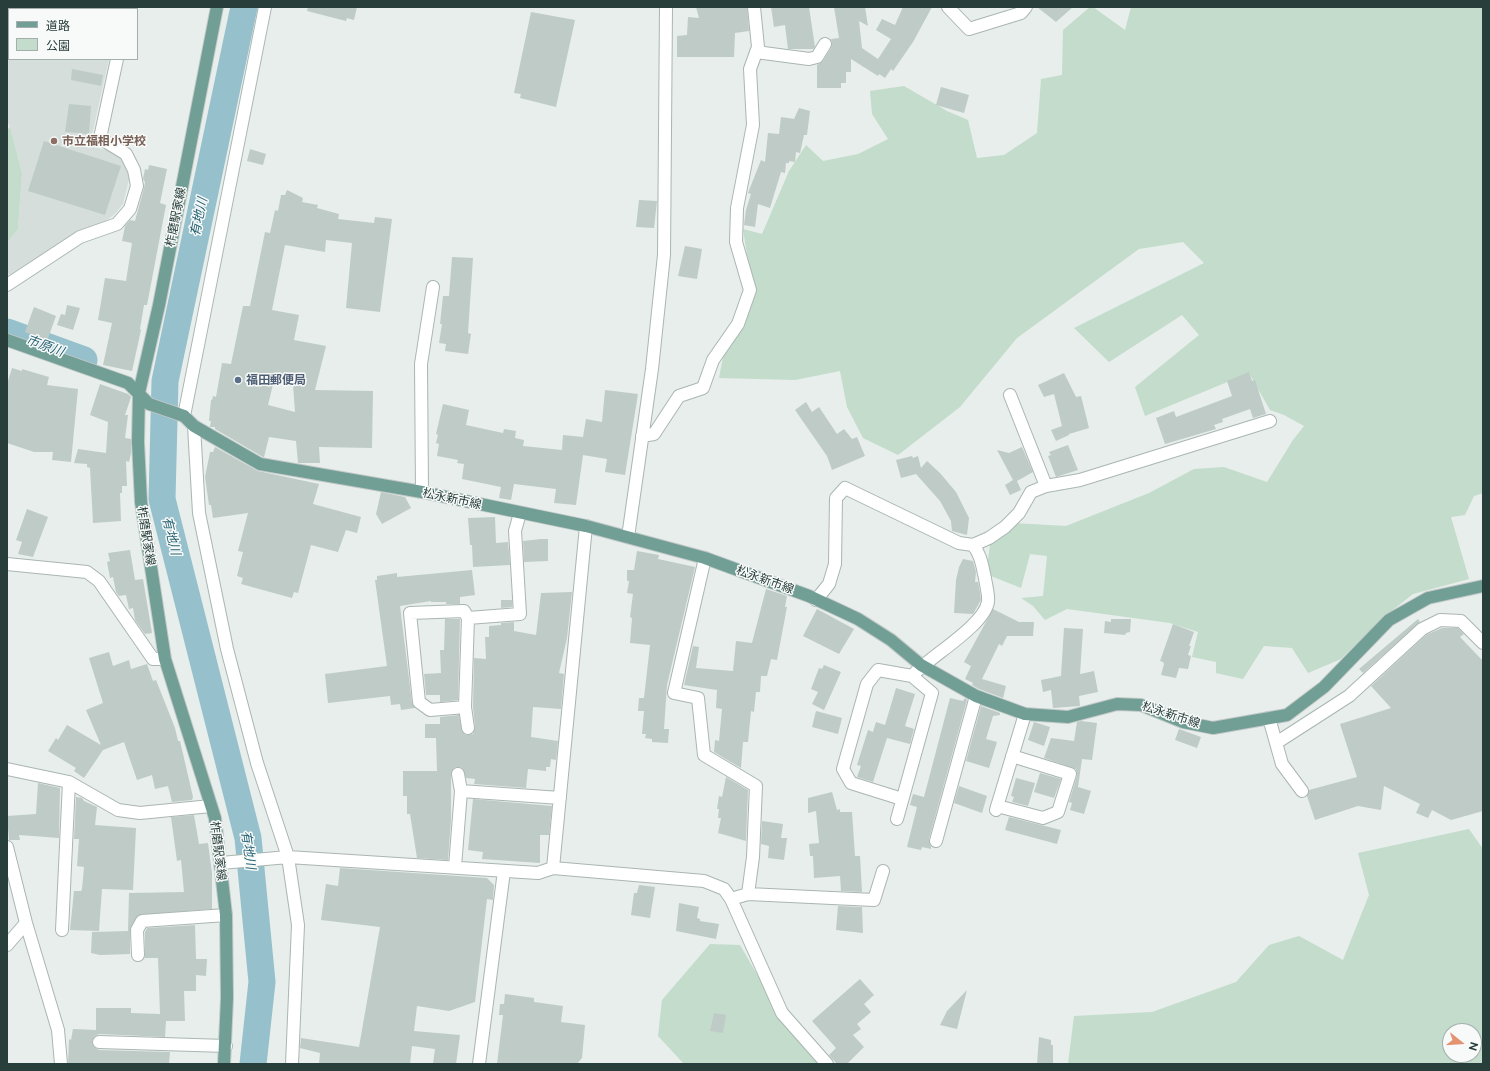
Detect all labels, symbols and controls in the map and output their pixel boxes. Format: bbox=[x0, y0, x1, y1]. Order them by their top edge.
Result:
legend bbox=[8, 8, 138, 60]
text: 道路 bbox=[46, 19, 70, 33]
text: 公園 bbox=[46, 39, 70, 53]
place label: 市立福相小学校 bbox=[62, 134, 146, 148]
marker: 市立福相小学校 bbox=[49, 136, 59, 146]
street label: 柞磨駅家線 bbox=[163, 186, 189, 248]
water label: 有地川 bbox=[187, 196, 211, 238]
water label: 市原川 bbox=[24, 332, 66, 360]
place label: 福田郵便局 bbox=[246, 373, 306, 387]
marker: 福田郵便局 bbox=[233, 375, 243, 385]
street label: 松永新市線 bbox=[421, 486, 483, 512]
street label: 柞磨駅家線 bbox=[134, 505, 158, 567]
water label: 有地川 bbox=[159, 515, 183, 557]
street label: 松永新市線 bbox=[734, 563, 796, 597]
street label: 松永新市線 bbox=[1140, 699, 1202, 731]
street label: 柞磨駅家線 bbox=[207, 820, 229, 882]
water label: 有地川 bbox=[238, 830, 258, 870]
north arrow bbox=[1442, 1023, 1482, 1063]
text: N bbox=[1466, 1040, 1480, 1052]

